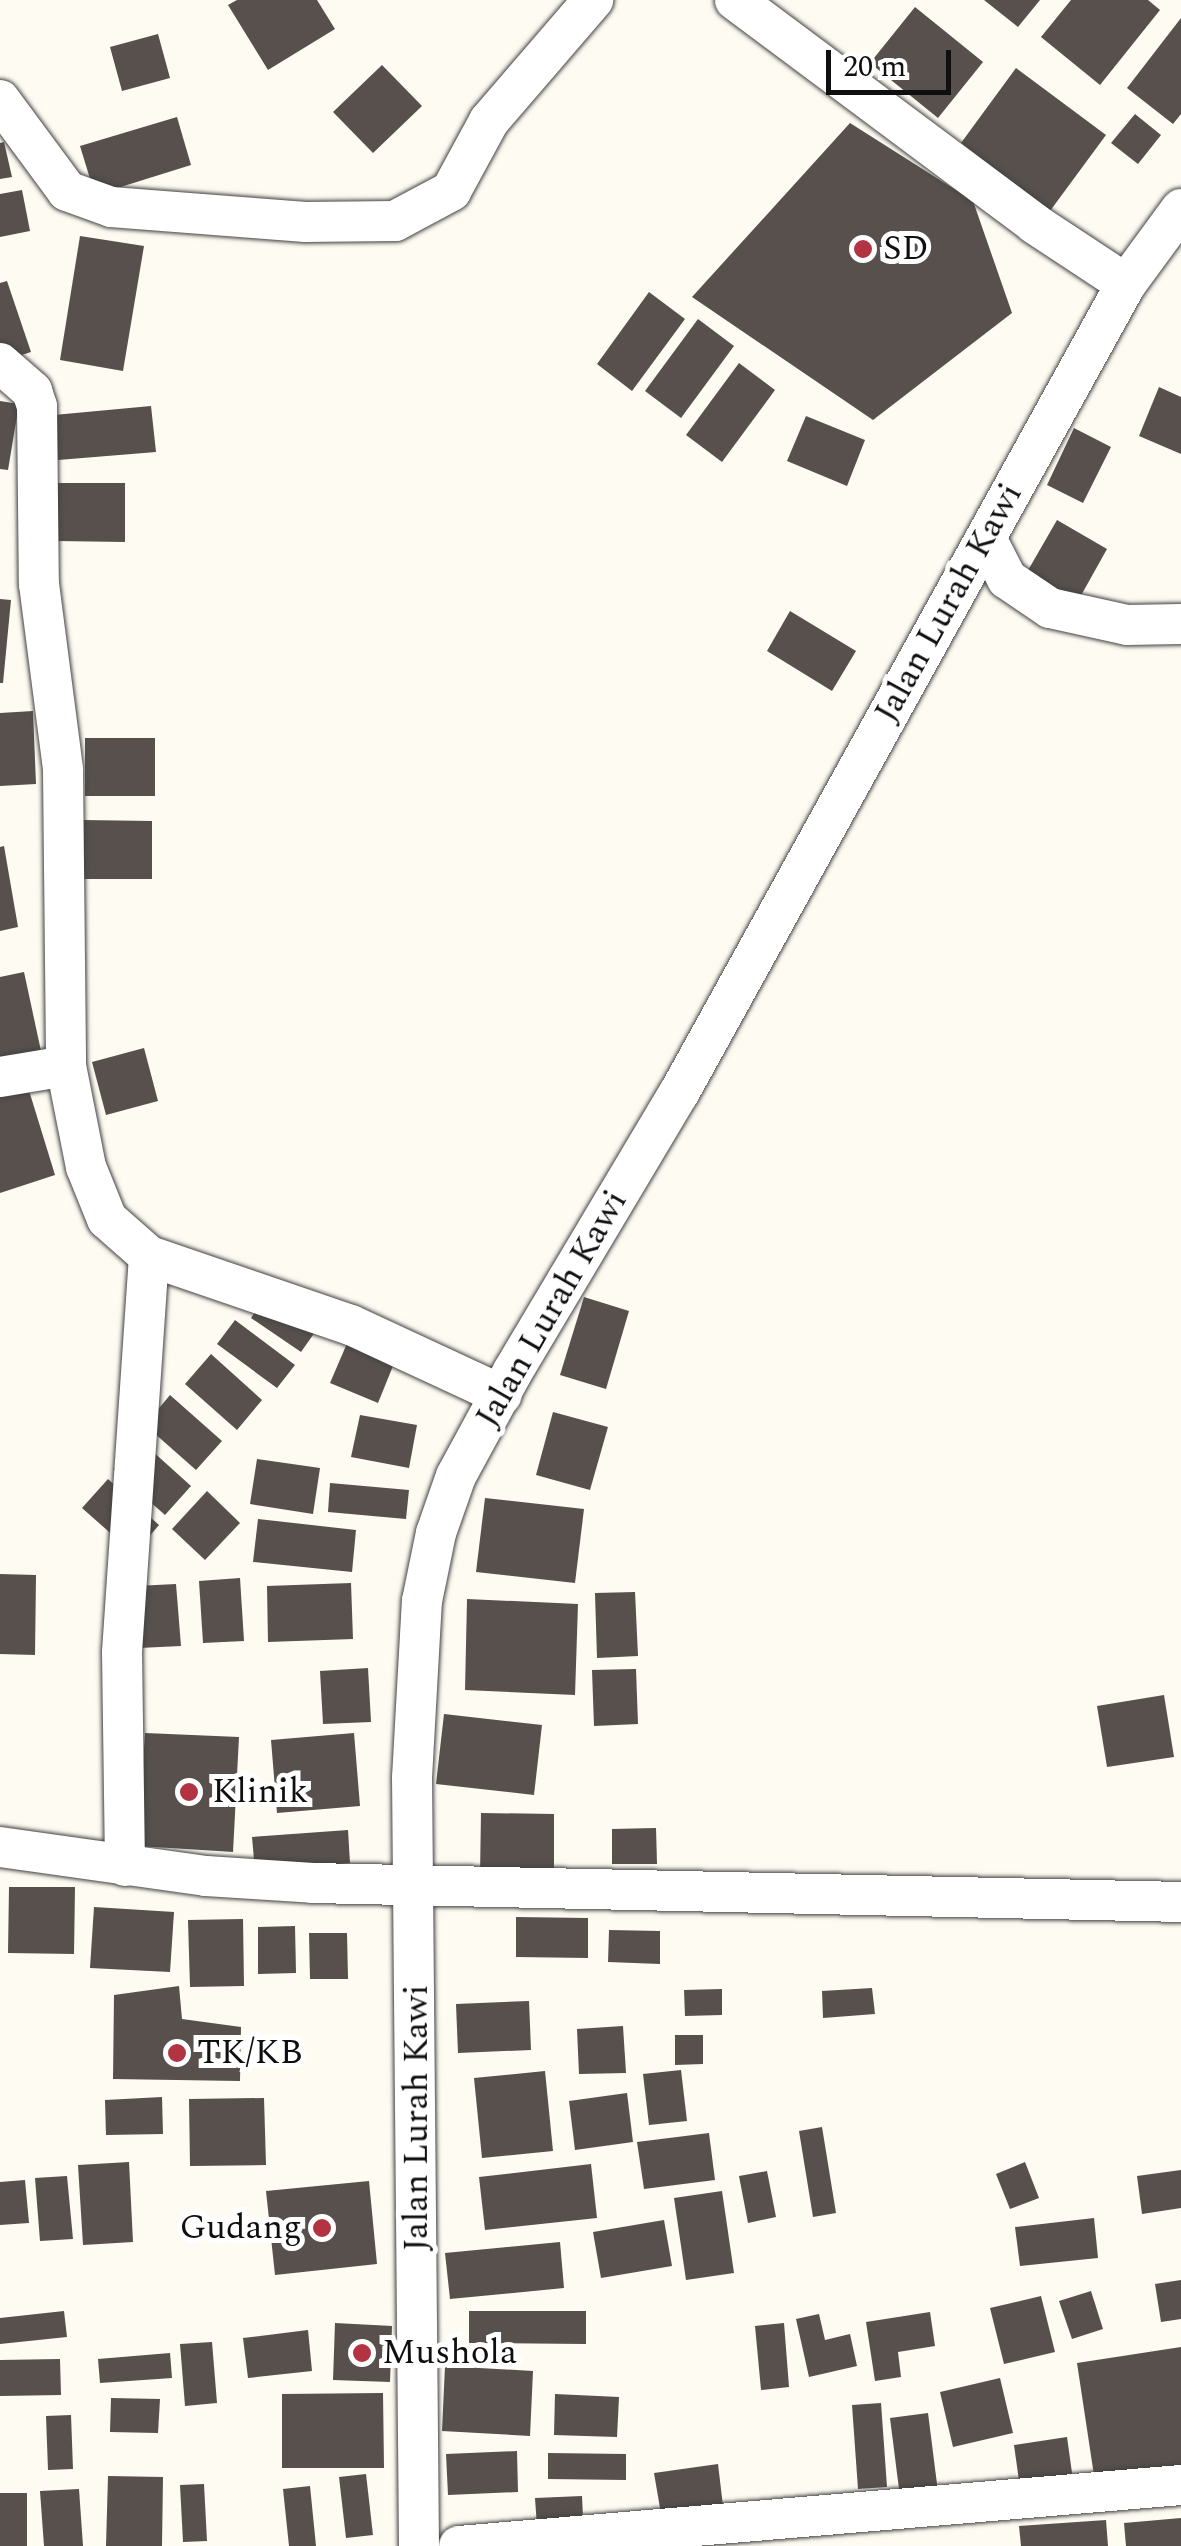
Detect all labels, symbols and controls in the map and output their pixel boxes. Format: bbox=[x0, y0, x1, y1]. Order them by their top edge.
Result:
scale bar bbox=[831, 30, 956, 92]
text: 20 m bbox=[843, 44, 906, 90]
place label: SD bbox=[883, 228, 929, 270]
marker: SD bbox=[852, 238, 874, 260]
street label: Jalan Lurah Kawi bbox=[866, 476, 1032, 730]
street label: Jalan Lurah Kawi bbox=[467, 1183, 637, 1435]
place label: Klinik bbox=[212, 1771, 308, 1813]
marker: Klinik bbox=[176, 1779, 202, 1805]
street label: Jalan Lurah Kawi bbox=[396, 1984, 438, 2252]
place label: TK/KB bbox=[197, 2032, 303, 2074]
marker: TK/KB bbox=[166, 2042, 188, 2064]
place label: Gudang bbox=[180, 2207, 302, 2249]
marker: Gudang bbox=[311, 2217, 333, 2239]
place label: Mushola bbox=[382, 2332, 517, 2374]
marker: Mushola bbox=[351, 2342, 373, 2364]

